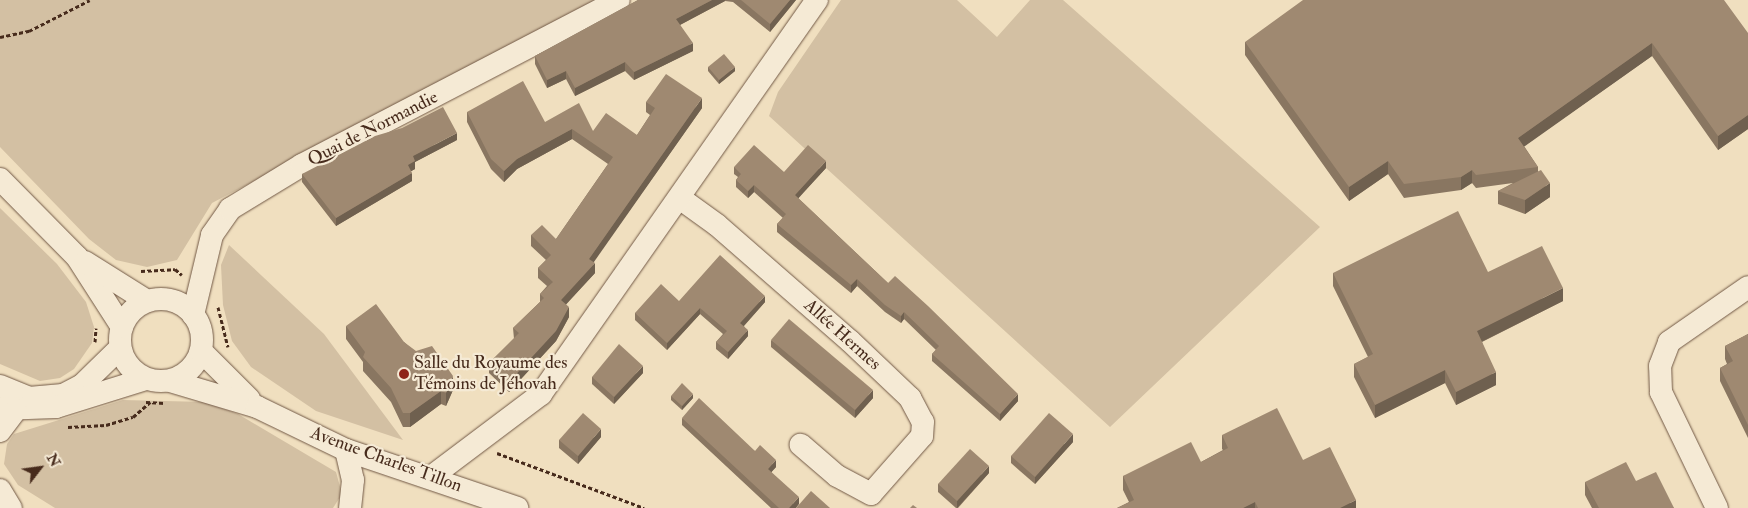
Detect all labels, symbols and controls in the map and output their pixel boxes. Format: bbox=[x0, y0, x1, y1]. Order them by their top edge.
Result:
street label: Quai de Normandie bbox=[304, 87, 442, 171]
street label: Allée Hermes bbox=[799, 295, 885, 375]
place label: Salle du Royaume des Témoins de Jéhovah bbox=[414, 353, 567, 396]
marker: Salle du Royaume des Témoins de Jéhovah bbox=[398, 368, 410, 380]
street label: Avenue Charles Tillon bbox=[307, 423, 465, 497]
north arrow bbox=[15, 443, 65, 493]
text: N bbox=[43, 451, 64, 470]

